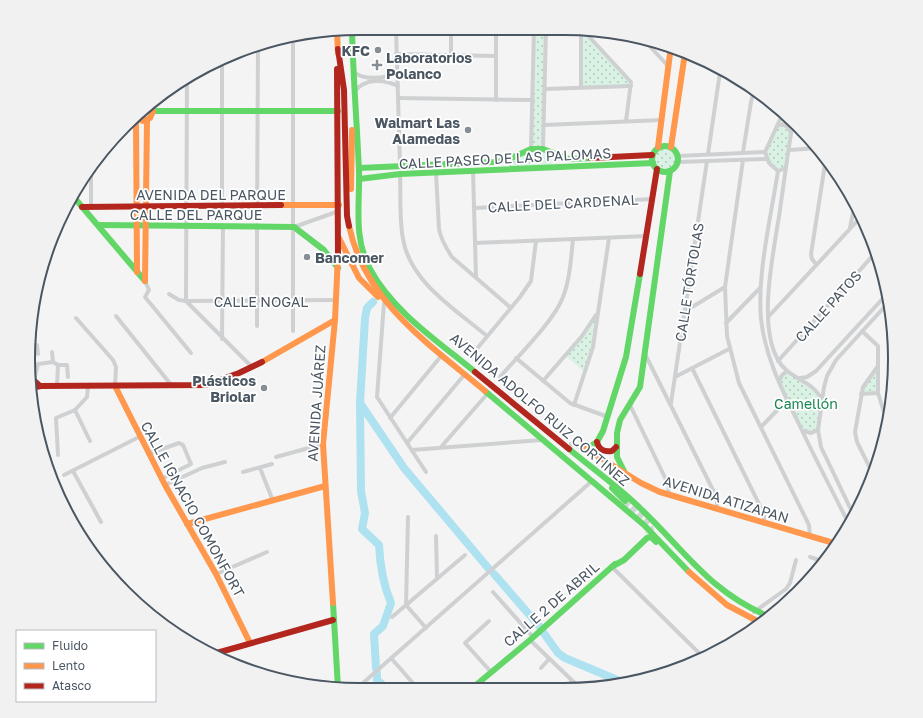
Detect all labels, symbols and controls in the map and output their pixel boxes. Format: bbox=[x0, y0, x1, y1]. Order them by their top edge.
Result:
place label: KFC bbox=[342, 42, 370, 59]
marker: KFC bbox=[373, 45, 383, 55]
place label: Laboratorios Polanco bbox=[386, 49, 472, 82]
marker: Laboratorios Polanco bbox=[371, 59, 383, 71]
place label: Walmart Las Alamedas bbox=[375, 114, 460, 147]
marker: Walmart Las Alamedas bbox=[463, 125, 473, 135]
street label: CALLE PASEO DE LAS PALOMAS bbox=[398, 144, 612, 172]
street label: AVENIDA DEL PARQUE bbox=[136, 186, 286, 203]
street label: CALLE DEL CARDENAL bbox=[487, 191, 639, 215]
street label: CALLE DEL PARQUE bbox=[130, 206, 262, 223]
street label: CALLE TÓRTOLAS bbox=[671, 221, 707, 343]
place label: Bancomer bbox=[315, 249, 384, 266]
marker: Bancomer bbox=[302, 252, 312, 262]
street label: CALLE PATOS bbox=[791, 267, 865, 345]
street label: CALLE NOGAL bbox=[214, 293, 308, 310]
street label: AVENIDA ADOLFO RUIZ CORTINEZ bbox=[447, 329, 633, 489]
street label: AVENIDA JUÁREZ bbox=[303, 344, 329, 462]
place label: Plásticos Briolar bbox=[192, 372, 257, 405]
marker: Plásticos Briolar bbox=[259, 383, 269, 393]
park label: Camellón bbox=[774, 395, 838, 412]
street label: CALLE IGNACIO COMONFORT bbox=[138, 418, 249, 600]
street label: AVENIDA ATIZAPAN bbox=[661, 472, 791, 526]
street label: CALLE 2 DE ABRIL bbox=[500, 558, 602, 650]
legend bbox=[16, 630, 156, 702]
text: Fluido bbox=[52, 638, 88, 653]
text: Lento bbox=[52, 658, 85, 673]
text: Atasco bbox=[52, 678, 91, 693]

